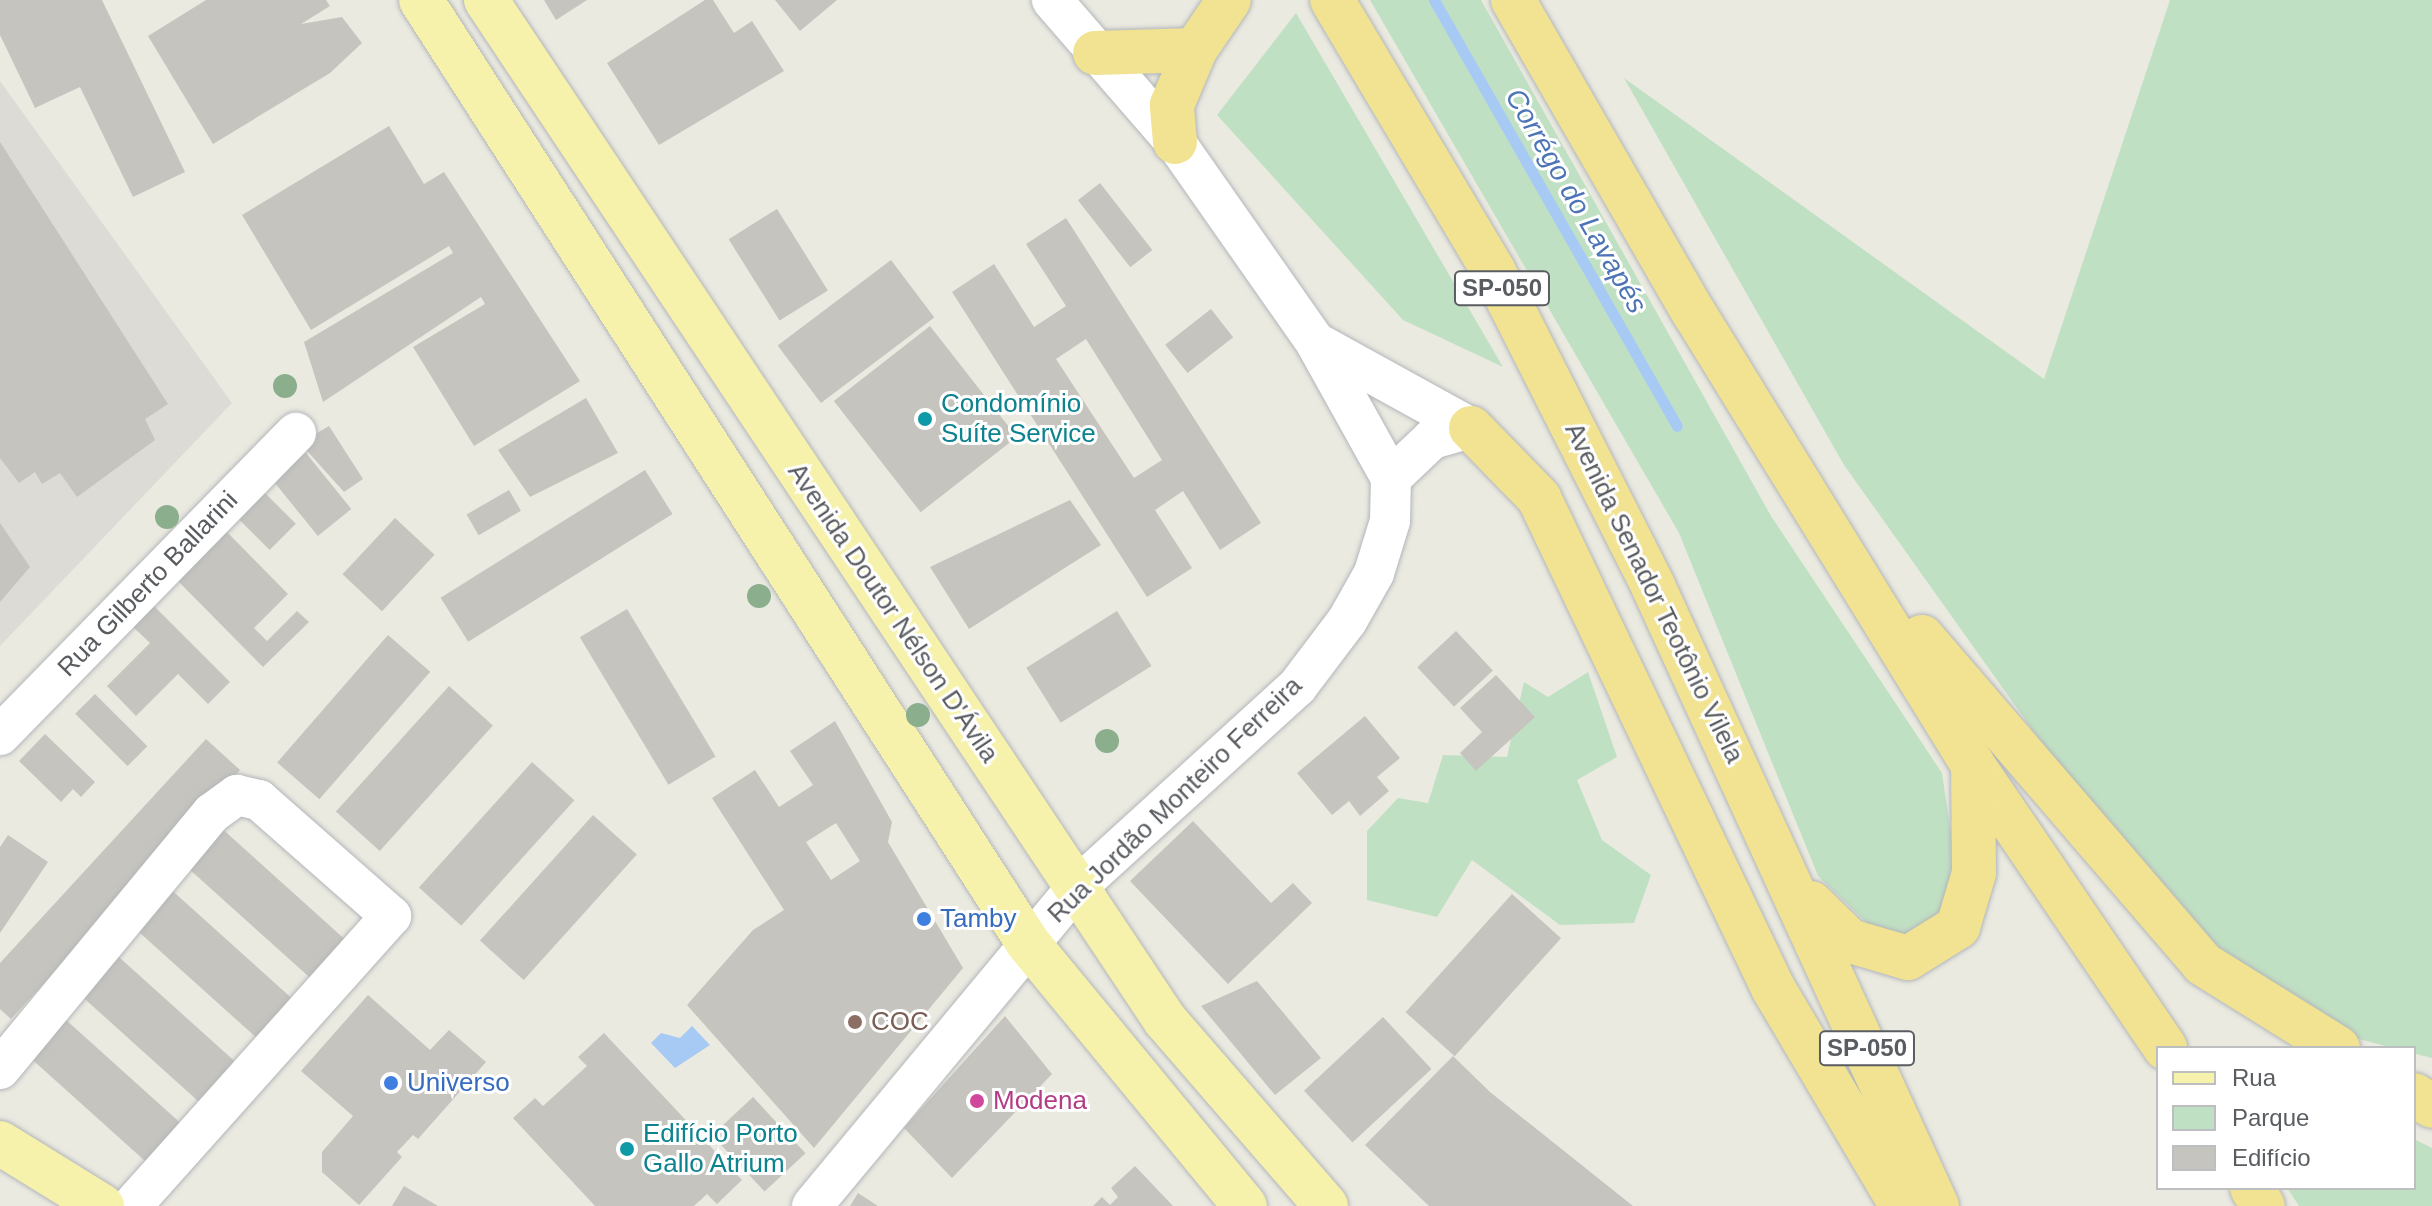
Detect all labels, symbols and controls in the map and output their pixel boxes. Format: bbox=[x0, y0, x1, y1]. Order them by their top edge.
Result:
water label: Corrégo do Lavapés bbox=[1498, 83, 1654, 319]
road number: SP-050 bbox=[1452, 268, 1552, 308]
place label: Condomínio Suíte Service bbox=[941, 388, 1096, 450]
marker: Condomínio Suíte Service bbox=[916, 410, 934, 428]
street label: Avenida Senador Teotônio Vilela bbox=[1558, 418, 1750, 768]
street label: Avenida Doutor Nélson D'Ávila bbox=[781, 457, 1005, 769]
street label: Rua Gilberto Ballarini bbox=[51, 485, 245, 683]
street label: Rua Jordão Monteiro Ferreira bbox=[1042, 670, 1308, 930]
place label: Tamby bbox=[940, 903, 1017, 935]
marker: Tamby bbox=[915, 910, 933, 928]
place label: COC bbox=[871, 1006, 929, 1038]
marker: COC bbox=[846, 1013, 864, 1031]
road number: SP-050 bbox=[1817, 1028, 1917, 1068]
legend bbox=[2156, 1046, 2416, 1190]
text: Rua bbox=[2232, 1064, 2276, 1091]
place label: Universo bbox=[407, 1067, 510, 1099]
marker: Universo bbox=[382, 1074, 400, 1092]
place label: Modena bbox=[993, 1085, 1087, 1117]
marker: Modena bbox=[968, 1092, 986, 1110]
text: Parque bbox=[2232, 1104, 2309, 1131]
place label: Edifício Porto Gallo Atrium bbox=[643, 1118, 798, 1180]
marker: Edifício Porto Gallo Atrium bbox=[618, 1140, 636, 1158]
text: Edifício bbox=[2232, 1144, 2311, 1171]

